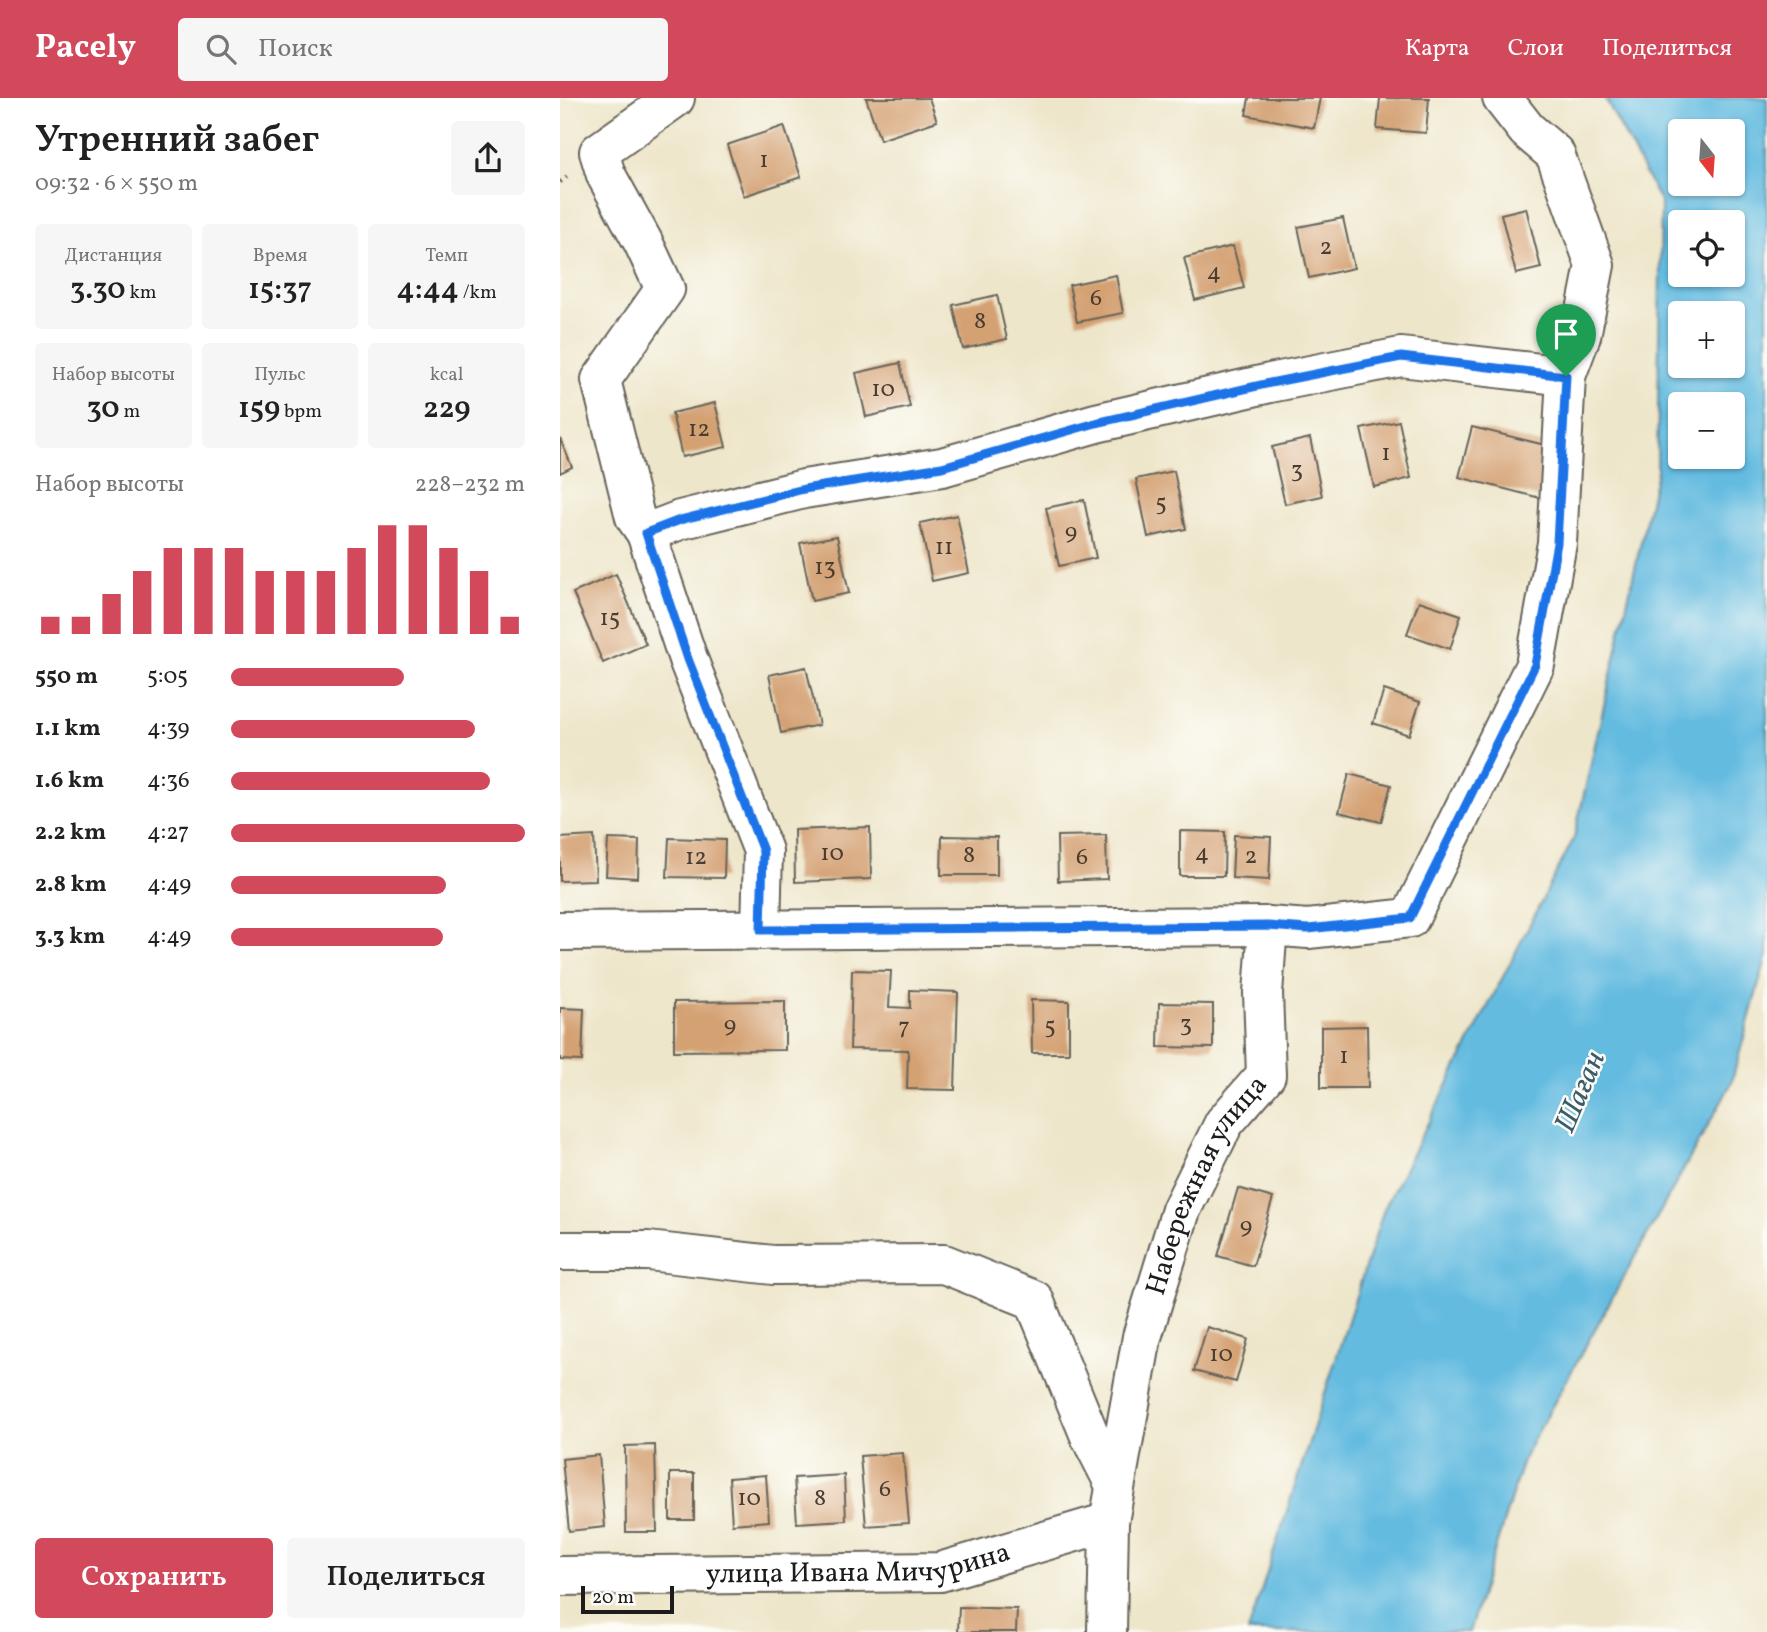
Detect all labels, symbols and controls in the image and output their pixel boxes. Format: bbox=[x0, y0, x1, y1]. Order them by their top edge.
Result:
search box bbox=[178, 18, 668, 81]
text: Pacely bbox=[35, 26, 136, 72]
icon: search bbox=[202, 30, 240, 68]
text: Поиск bbox=[258, 31, 333, 67]
text: Карта bbox=[1405, 32, 1470, 66]
text: Слои bbox=[1508, 32, 1564, 66]
text: Поделиться bbox=[1602, 32, 1732, 66]
text: Утренний забег bbox=[35, 115, 319, 168]
north arrow bbox=[1668, 119, 1745, 196]
map controls bbox=[1668, 119, 1745, 469]
button: share bbox=[451, 121, 525, 195]
house number: 1 bbox=[759, 144, 769, 178]
text: 09:32 · 6 × 550 m bbox=[35, 168, 198, 200]
button: locate bbox=[1668, 210, 1745, 287]
house number: 2 bbox=[1320, 231, 1332, 265]
text: Дистанция bbox=[64, 243, 162, 269]
text: Время bbox=[253, 243, 307, 269]
text: Темп bbox=[425, 243, 468, 269]
house number: 4 bbox=[1207, 256, 1221, 290]
text: 3.30 bbox=[70, 269, 126, 311]
text: 15:37 bbox=[248, 269, 312, 311]
text: 4:44 bbox=[397, 269, 459, 311]
text: km bbox=[126, 280, 157, 306]
text: /km bbox=[459, 280, 497, 306]
house number: 6 bbox=[1090, 282, 1102, 316]
button: + bbox=[1668, 301, 1745, 378]
pin bbox=[1536, 304, 1596, 376]
house number: 8 bbox=[974, 305, 986, 339]
icon: arrive bbox=[1547, 315, 1585, 353]
text: Набор высоты bbox=[52, 362, 175, 388]
text: Пульс bbox=[254, 362, 306, 388]
text: kcal bbox=[430, 362, 464, 388]
house number: 10 bbox=[871, 373, 895, 407]
text: 30 bbox=[86, 388, 120, 430]
text: 159 bbox=[238, 388, 280, 430]
text: 229 bbox=[423, 388, 470, 430]
button: − bbox=[1668, 392, 1745, 469]
text: m bbox=[120, 399, 140, 425]
text: bpm bbox=[280, 399, 322, 425]
house number: 12 bbox=[688, 413, 710, 447]
house number: 1 bbox=[1381, 437, 1391, 471]
house number: 3 bbox=[1291, 454, 1303, 488]
text: Набор высоты bbox=[35, 469, 184, 501]
text: 228–232 m bbox=[415, 469, 525, 501]
house number: 5 bbox=[1155, 487, 1167, 521]
house number: 9 bbox=[1065, 516, 1077, 550]
house number: 11 bbox=[935, 531, 953, 565]
house number: 13 bbox=[814, 551, 836, 585]
house number: 15 bbox=[600, 602, 620, 636]
text: 550 m bbox=[35, 661, 98, 693]
text: 5:05 bbox=[147, 661, 188, 693]
text: 1.1 km bbox=[35, 713, 101, 745]
text: 4:39 bbox=[147, 713, 189, 745]
text: 1.6 km bbox=[35, 765, 104, 797]
text: 4:36 bbox=[147, 765, 190, 797]
text: 2.2 km bbox=[35, 817, 106, 849]
text: 4:27 bbox=[147, 817, 189, 849]
house number: 10 bbox=[820, 837, 844, 871]
house number: 4 bbox=[1195, 837, 1209, 871]
house number: 8 bbox=[963, 839, 975, 873]
house number: 2 bbox=[1245, 840, 1257, 874]
house number: 12 bbox=[685, 841, 707, 875]
house number: 6 bbox=[1076, 841, 1088, 875]
text: 2.8 km bbox=[35, 869, 107, 901]
text: 4:49 bbox=[147, 869, 191, 901]
text: 3.3 km bbox=[35, 921, 105, 953]
text: 4:49 bbox=[147, 921, 191, 953]
house number: 3 bbox=[1180, 1008, 1192, 1042]
house number: 9 bbox=[724, 1009, 736, 1043]
house number: 5 bbox=[1044, 1010, 1056, 1044]
house number: 7 bbox=[898, 1011, 910, 1045]
house number: 1 bbox=[1339, 1040, 1349, 1074]
water label: Шаған bbox=[1545, 1045, 1617, 1139]
street label: Набережная улица bbox=[1136, 1067, 1277, 1300]
house number: 9 bbox=[1240, 1210, 1252, 1244]
house number: 10 bbox=[1209, 1338, 1233, 1372]
house number: 6 bbox=[879, 1473, 891, 1507]
house number: 10 bbox=[737, 1482, 761, 1516]
house number: 8 bbox=[814, 1482, 826, 1516]
street label: улица Ивана Мичурина bbox=[705, 1533, 1015, 1594]
button: Сохранить bbox=[35, 1538, 273, 1618]
button: Поделиться bbox=[287, 1538, 525, 1618]
scale bar bbox=[581, 1583, 674, 1615]
text: 20 m bbox=[592, 1585, 634, 1611]

